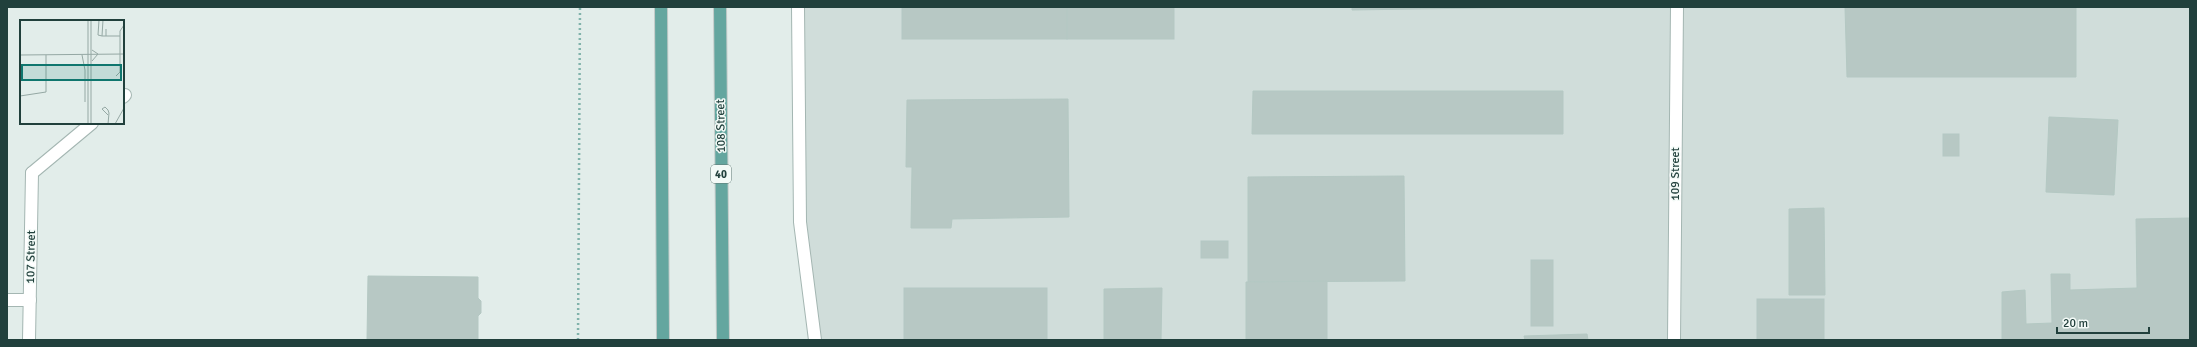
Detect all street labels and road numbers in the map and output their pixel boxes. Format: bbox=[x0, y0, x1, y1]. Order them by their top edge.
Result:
street label: 108 Street bbox=[713, 99, 729, 153]
street label: 109 Street bbox=[1668, 147, 1683, 201]
road number: 40 bbox=[711, 165, 731, 183]
street label: 107 Street bbox=[23, 230, 39, 284]

